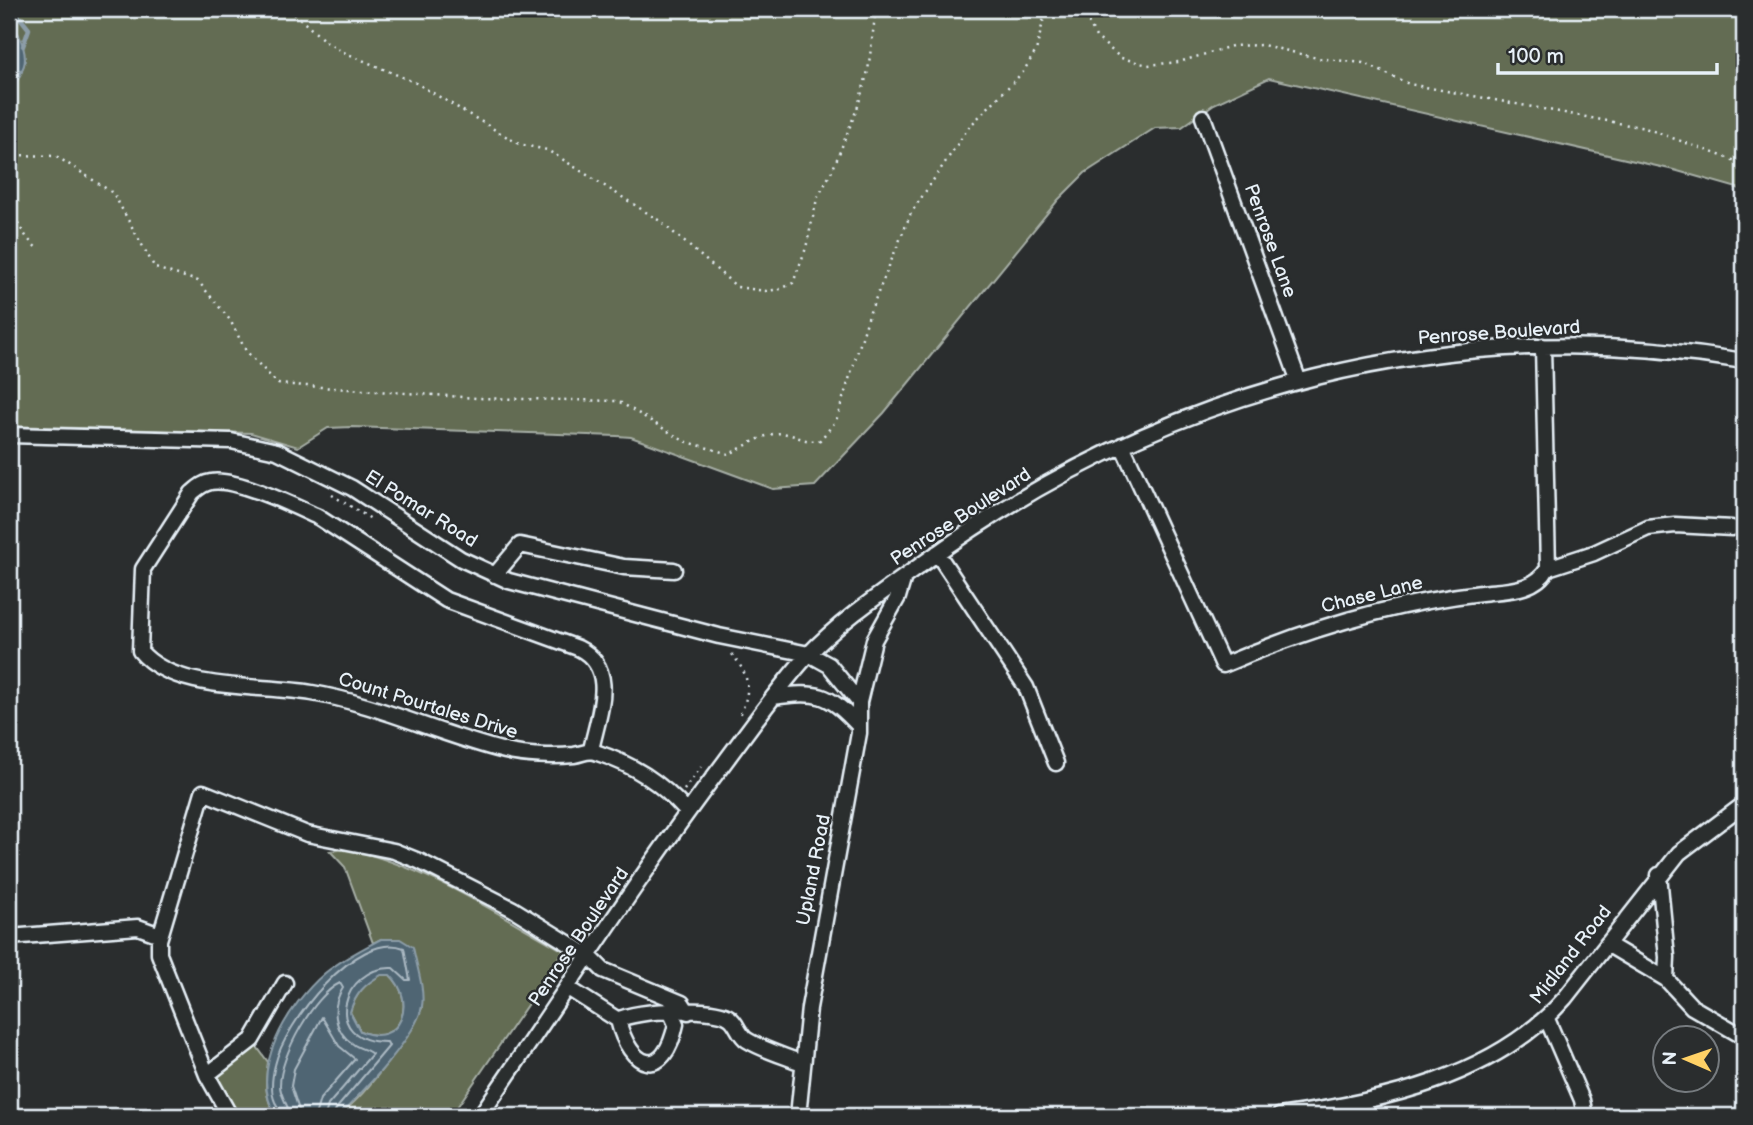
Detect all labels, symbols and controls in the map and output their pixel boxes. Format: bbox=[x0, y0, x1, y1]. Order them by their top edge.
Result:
scale bar bbox=[1498, 32, 1716, 76]
text: 100 m bbox=[1508, 44, 1564, 69]
street label: Penrose Lane bbox=[1239, 181, 1301, 301]
street label: Penrose Boulevard bbox=[1417, 316, 1581, 350]
street label: Penrose Boulevard bbox=[886, 463, 1036, 571]
street label: El Pomar Road bbox=[361, 465, 481, 553]
street label: Chase Lane bbox=[1319, 571, 1425, 619]
street label: Count Pourtales Drive bbox=[335, 668, 521, 744]
street label: Upland Road bbox=[792, 813, 836, 927]
street label: Penrose Boulevard bbox=[524, 863, 634, 1011]
street label: Midland Road bbox=[1525, 901, 1617, 1009]
north arrow bbox=[1652, 1024, 1722, 1094]
text: N bbox=[1659, 1051, 1682, 1066]

